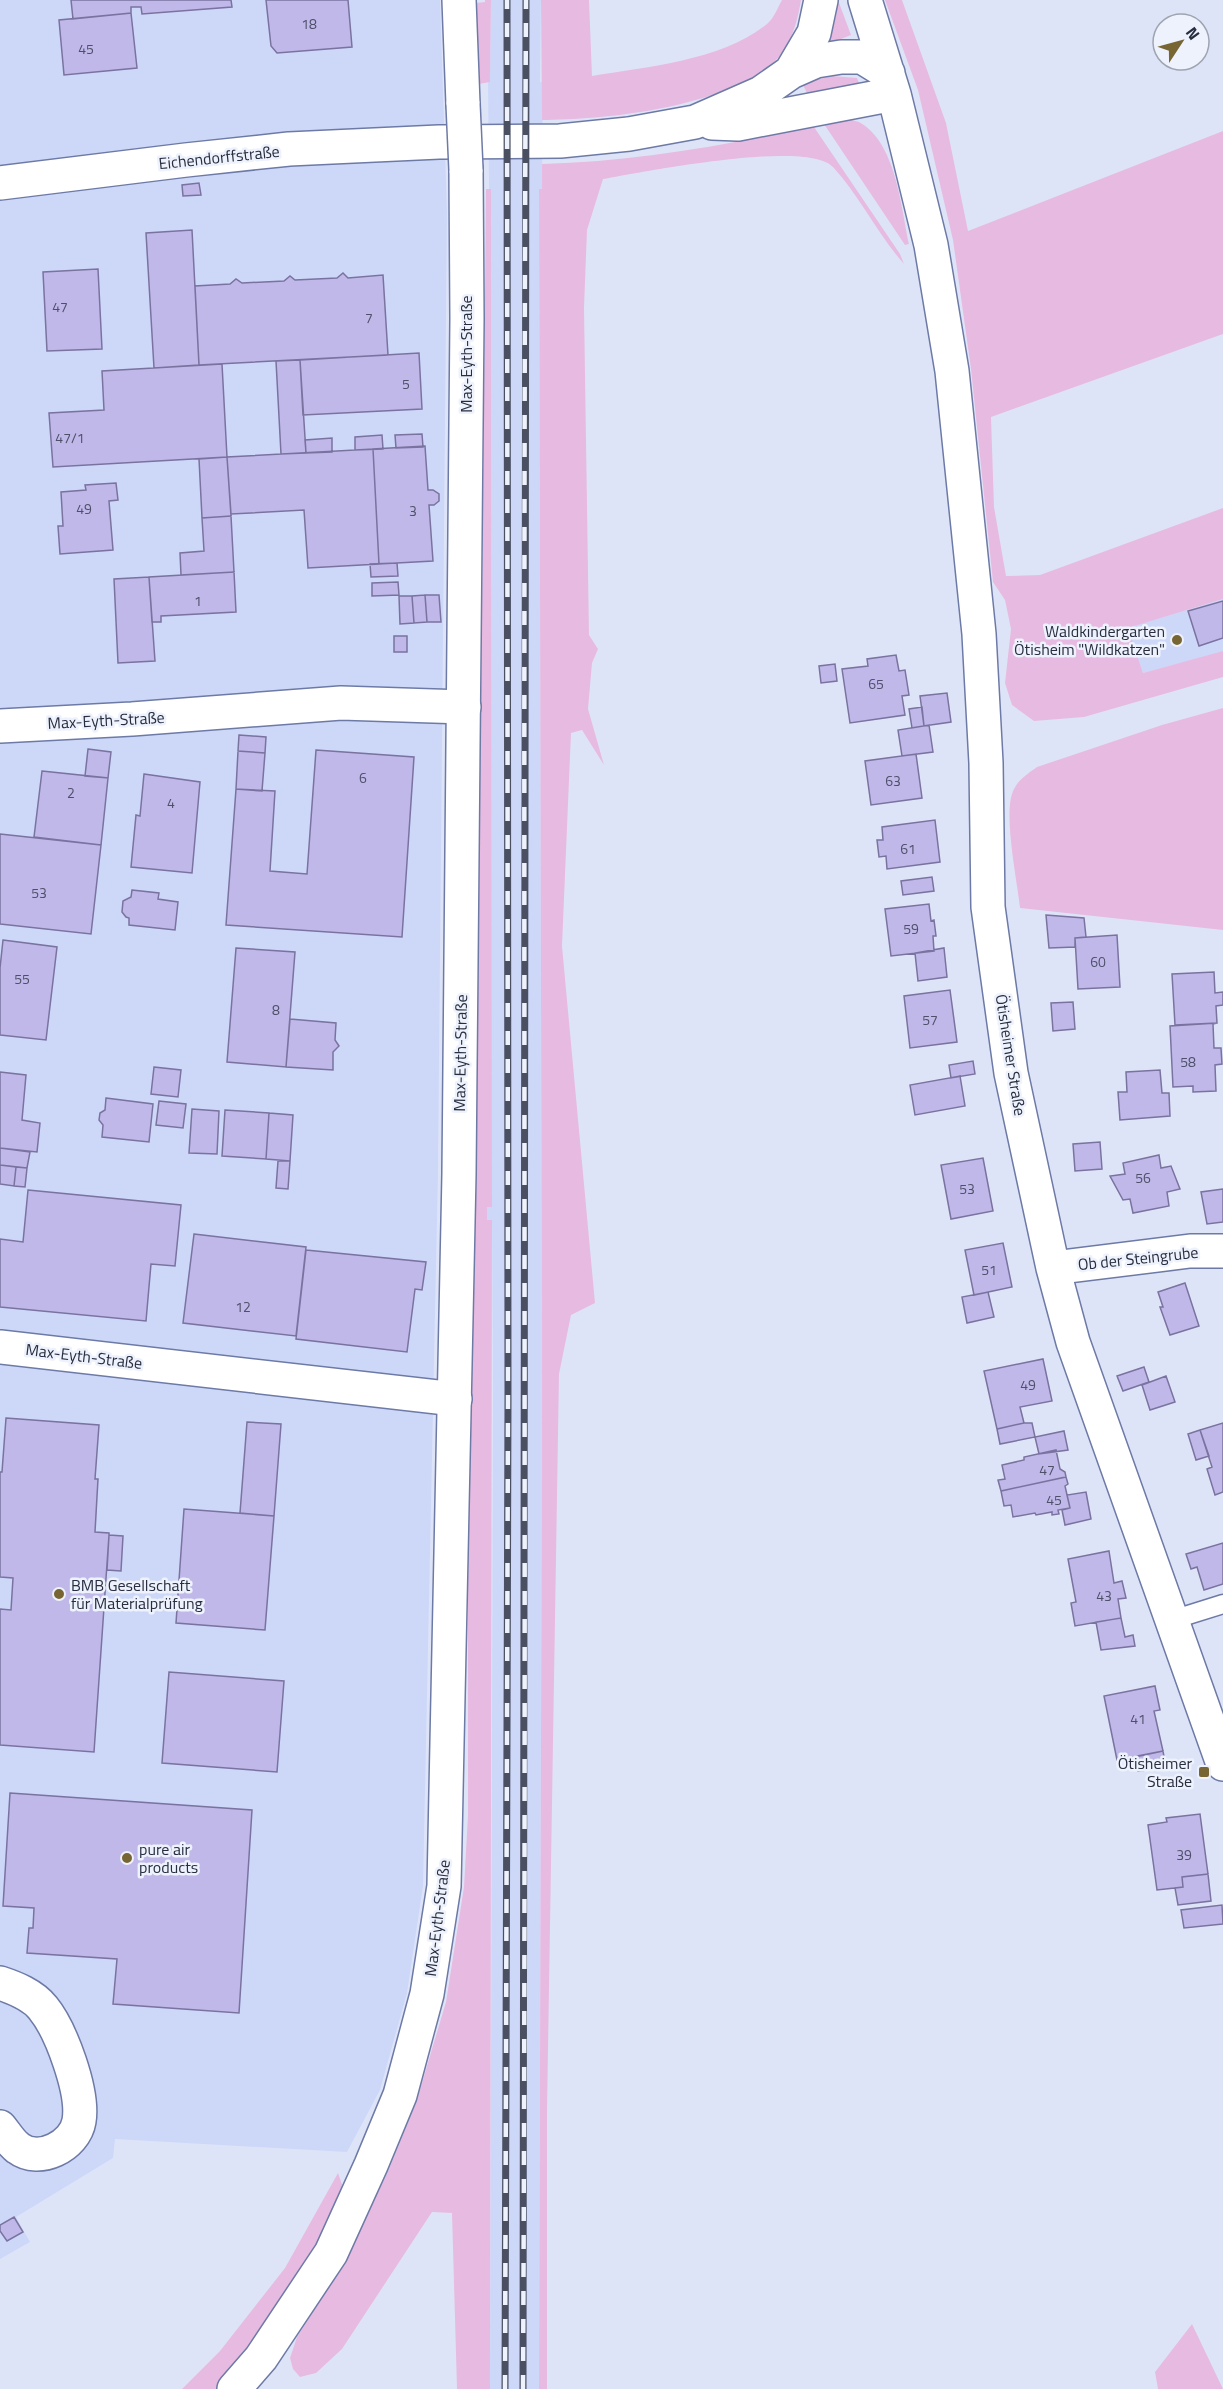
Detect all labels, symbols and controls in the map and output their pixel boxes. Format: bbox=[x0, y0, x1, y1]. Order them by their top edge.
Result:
north arrow bbox=[1151, 12, 1211, 72]
house number: 18 bbox=[301, 13, 317, 34]
text: N bbox=[1180, 22, 1206, 45]
house number: 45 bbox=[78, 38, 94, 59]
street label: Eichendorffstraße bbox=[157, 139, 281, 175]
street label: Max-Eyth-Straße bbox=[454, 295, 478, 413]
house number: 47 bbox=[52, 296, 68, 317]
house number: 7 bbox=[365, 307, 373, 328]
house number: 5 bbox=[402, 373, 410, 394]
house number: 47/1 bbox=[55, 427, 85, 448]
house number: 49 bbox=[76, 498, 92, 519]
house number: 3 bbox=[409, 500, 417, 521]
house number: 1 bbox=[194, 590, 202, 611]
place label: Waldkindergarten Ötisheim "Wildkatzen" bbox=[1014, 619, 1165, 661]
marker: Waldkindergarten Ötisheim "Wildkatzen" bbox=[1170, 633, 1184, 647]
house number: 65 bbox=[868, 673, 884, 694]
street label: Max-Eyth-Straße bbox=[47, 705, 165, 735]
house number: 6 bbox=[359, 767, 367, 788]
house number: 63 bbox=[885, 770, 901, 791]
house number: 2 bbox=[67, 782, 75, 803]
house number: 4 bbox=[167, 792, 175, 813]
house number: 61 bbox=[900, 838, 916, 859]
house number: 53 bbox=[31, 882, 47, 903]
house number: 59 bbox=[903, 918, 919, 939]
house number: 60 bbox=[1090, 951, 1106, 972]
house number: 55 bbox=[14, 968, 30, 989]
street label: Ötisheimer Straße bbox=[990, 992, 1032, 1118]
street label: Max-Eyth-Straße bbox=[447, 994, 473, 1112]
house number: 8 bbox=[272, 999, 280, 1020]
house number: 57 bbox=[922, 1009, 938, 1030]
house number: 58 bbox=[1180, 1051, 1196, 1072]
house number: 56 bbox=[1135, 1167, 1151, 1188]
house number: 53 bbox=[959, 1178, 975, 1199]
street label: Ob der Steingrube bbox=[1076, 1240, 1200, 1276]
house number: 51 bbox=[981, 1259, 997, 1280]
house number: 12 bbox=[235, 1296, 251, 1317]
street label: Max-Eyth-Straße bbox=[24, 1337, 144, 1375]
house number: 49 bbox=[1020, 1374, 1036, 1395]
house number: 47 bbox=[1039, 1459, 1055, 1480]
house number: 45 bbox=[1046, 1489, 1062, 1510]
place label: BMB Gesellschaft für Materialprüfung bbox=[71, 1573, 203, 1615]
house number: 43 bbox=[1096, 1585, 1112, 1606]
marker: BMB Gesellschaft für Materialprüfung bbox=[52, 1587, 66, 1601]
house number: 41 bbox=[1130, 1708, 1146, 1729]
place label: Ötisheimer Straße bbox=[1118, 1751, 1192, 1793]
marker: Ötisheimer Straße bbox=[1197, 1765, 1211, 1779]
place label: pure air products bbox=[139, 1837, 198, 1879]
house number: 39 bbox=[1176, 1844, 1192, 1865]
marker: pure air products bbox=[120, 1851, 134, 1865]
street label: Max-Eyth-Straße bbox=[418, 1858, 456, 1978]

